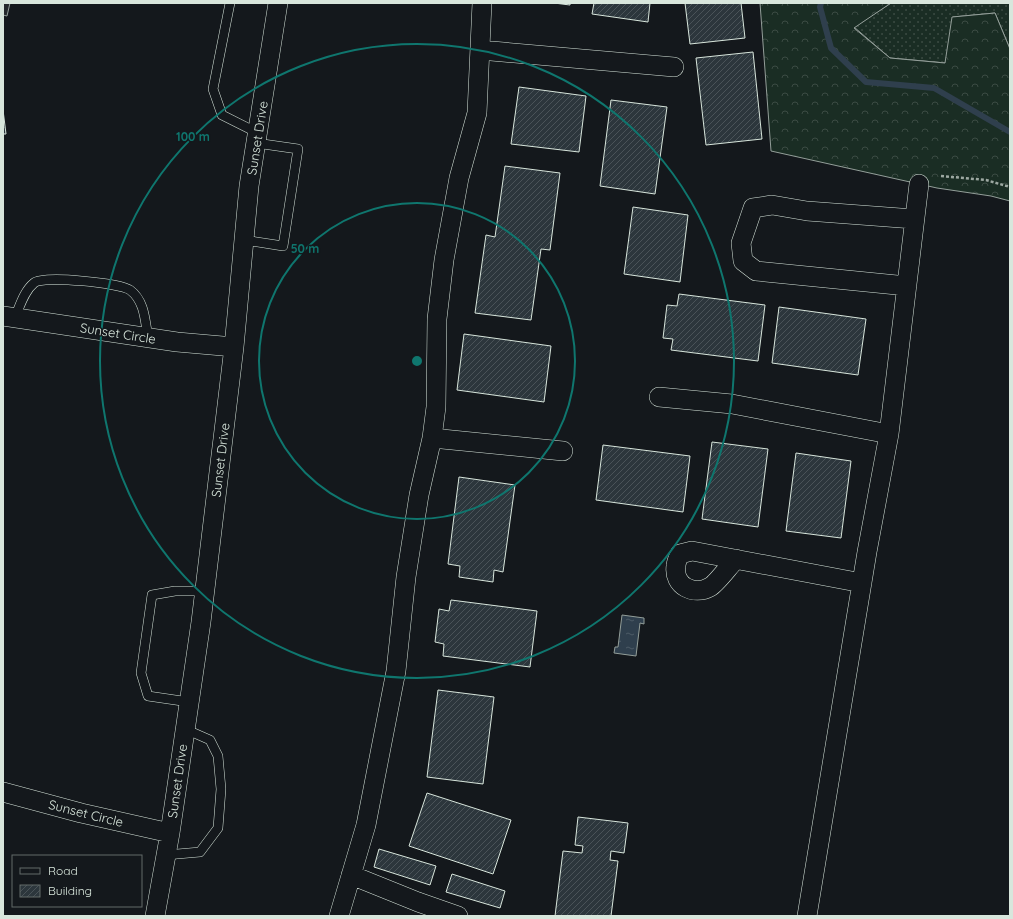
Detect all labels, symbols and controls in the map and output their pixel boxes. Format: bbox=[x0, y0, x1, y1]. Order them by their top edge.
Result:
street label: Sunset Drive bbox=[243, 100, 271, 176]
text: 100 m bbox=[176, 129, 210, 144]
text: 50 m bbox=[291, 241, 319, 256]
street label: Sunset Circle bbox=[79, 319, 157, 347]
centre of rings bbox=[410, 354, 424, 368]
street label: Sunset Drive bbox=[207, 422, 233, 498]
street label: Sunset Drive bbox=[164, 743, 190, 819]
street label: Sunset Circle bbox=[47, 796, 125, 830]
legend bbox=[12, 855, 142, 907]
text: Road bbox=[48, 863, 78, 878]
text: Building bbox=[48, 883, 92, 898]

